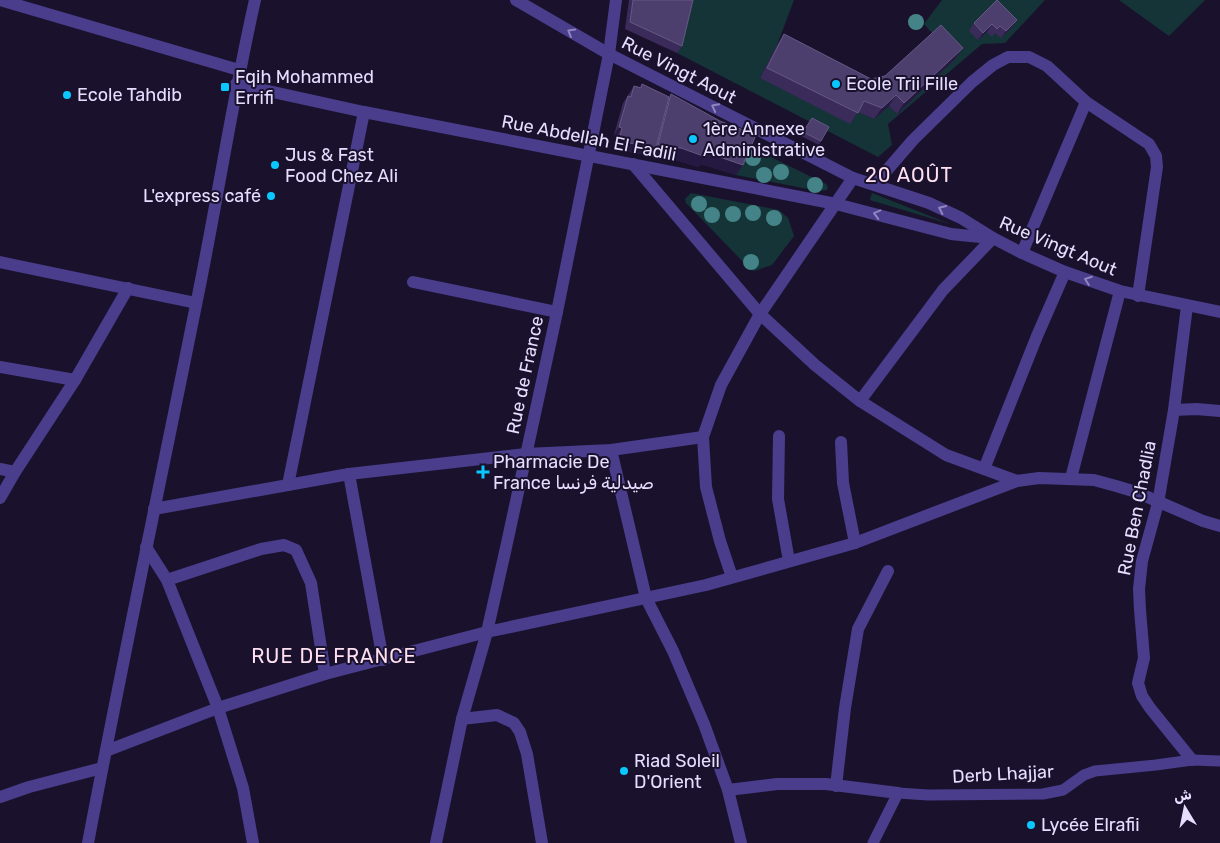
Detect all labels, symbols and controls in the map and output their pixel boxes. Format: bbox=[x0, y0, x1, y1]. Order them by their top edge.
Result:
one-way arrow bbox=[567, 28, 576, 38]
street label: Rue Vingt Aout bbox=[618, 32, 740, 108]
place label: Fqih Mohammed Errifi bbox=[235, 66, 374, 109]
place label: Ecole Trii Fille bbox=[846, 73, 958, 95]
marker: Ecole Trii Fille bbox=[830, 78, 842, 90]
marker: Fqih Mohammed Errifi bbox=[219, 81, 231, 93]
place label: Ecole Tahdib bbox=[77, 84, 182, 106]
marker: Ecole Tahdib bbox=[61, 89, 73, 101]
one-way arrow bbox=[711, 103, 720, 113]
street label: Rue Abdellah El Fadili bbox=[500, 110, 678, 166]
place label: 1ère Annexe Administrative bbox=[703, 118, 825, 161]
marker: 1ère Annexe Administrative bbox=[687, 133, 699, 145]
place label: Jus & Fast Food Chez Ali bbox=[285, 144, 398, 187]
marker: Jus & Fast Food Chez Ali bbox=[269, 159, 281, 171]
district label: 20 AOÛT bbox=[865, 163, 953, 187]
place label: L'express café bbox=[143, 185, 261, 207]
marker: L'express café bbox=[265, 190, 277, 202]
one-way arrow bbox=[938, 205, 947, 215]
one-way arrow bbox=[873, 210, 881, 220]
street label: Rue Vingt Aout bbox=[996, 211, 1120, 281]
one-way arrow bbox=[1084, 276, 1093, 286]
street label: Rue de France bbox=[502, 314, 548, 436]
street label: Rue Ben Chadlia bbox=[1113, 439, 1161, 577]
place label: Pharmacie De France صيدلية فرنسا bbox=[493, 451, 654, 494]
marker: Pharmacie De France صيدلية فرنسا bbox=[477, 466, 489, 478]
district label: RUE DE FRANCE bbox=[251, 644, 417, 668]
place label: Riad Soleil D'Orient bbox=[634, 750, 720, 793]
street label: Derb Lhajjar bbox=[952, 760, 1054, 788]
marker: Riad Soleil D'Orient bbox=[618, 765, 630, 777]
north arrow bbox=[1160, 783, 1210, 833]
text: ش bbox=[1173, 786, 1193, 806]
place label: Lycée Elrafii bbox=[1041, 814, 1140, 836]
marker: Lycée Elrafii bbox=[1025, 819, 1037, 831]

